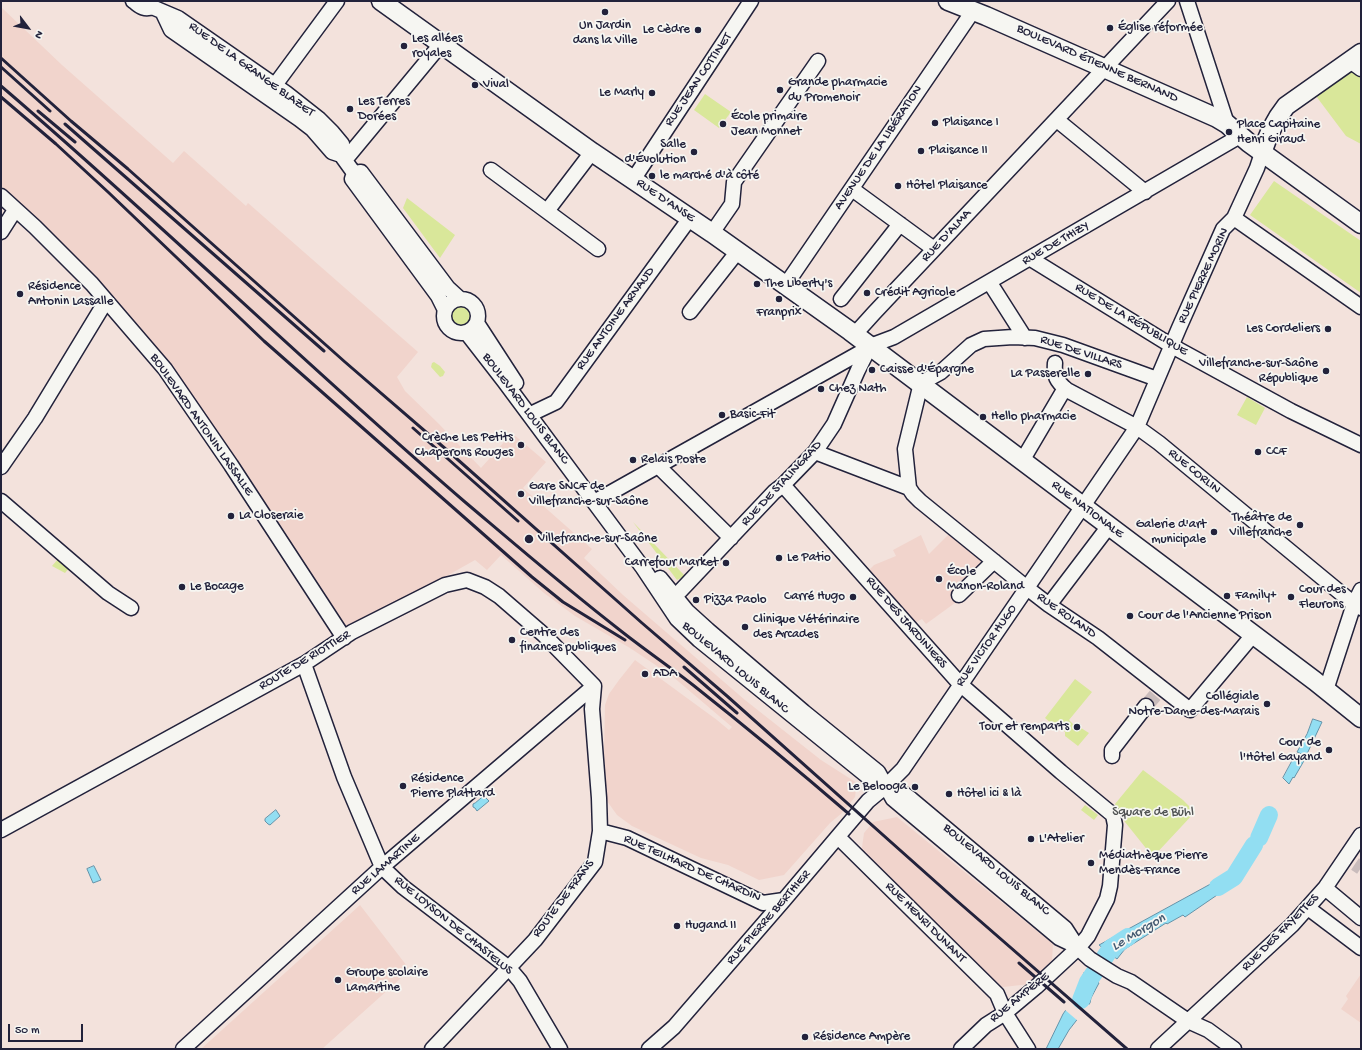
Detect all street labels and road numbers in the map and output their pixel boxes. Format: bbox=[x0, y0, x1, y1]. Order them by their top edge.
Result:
street label: RUE DE LA GRANGE BLAZET bbox=[185, 19, 317, 121]
street label: BOULEVARD ÉTIENNE BERNAND bbox=[1014, 21, 1180, 107]
street label: RUE JEAN COTTINET bbox=[662, 30, 736, 130]
street label: AVENUE DE LA LIBÉRATION bbox=[831, 83, 927, 213]
street label: RUE D'ANSE bbox=[633, 176, 697, 226]
street label: RUE D'ALMA bbox=[919, 206, 975, 266]
street label: RUE DE THIZY bbox=[1020, 218, 1092, 270]
street label: RUE PIERRE MORIN bbox=[1175, 226, 1233, 326]
street label: RUE ANTOINE ARNAUD bbox=[573, 264, 659, 374]
street label: RUE DE LA RÉPUBLIQUE bbox=[1072, 280, 1190, 360]
street label: RUE DE VILLARS bbox=[1038, 332, 1124, 374]
street label: BOULEVARD LOUIS BLANC bbox=[478, 350, 572, 468]
street label: BOULEVARD ANTONIN LASSALLE bbox=[146, 351, 256, 499]
street label: RUE DE STALINGRAD bbox=[738, 438, 826, 530]
street label: RUE CORLIN bbox=[1164, 446, 1224, 498]
street label: RUE NATIONALE bbox=[1048, 478, 1126, 542]
street label: RUE DES JARDINIERS bbox=[862, 574, 950, 672]
street label: RUE ROLAND bbox=[1033, 590, 1099, 642]
street label: RUE VICTOR HUGO bbox=[953, 602, 1021, 690]
street label: BOULEVARD LOUIS BLANC bbox=[678, 619, 792, 717]
street label: ROUTE DE RIOTTIER bbox=[257, 628, 353, 694]
street label: BOULEVARD LOUIS BLANC bbox=[939, 821, 1053, 919]
street label: RUE LAMARTINE bbox=[348, 831, 424, 899]
street label: RUE TEILHARD DE CHARDIN bbox=[621, 832, 763, 906]
street label: ROUTE DE FRANS bbox=[530, 857, 598, 941]
street label: RUE PIERRE BERTHIER bbox=[724, 867, 814, 969]
street label: RUE LOYSON DE CHASTELUS bbox=[390, 873, 516, 979]
street label: RUE HENRI DUNANT bbox=[881, 879, 969, 967]
street label: RUE DES FAYETTES bbox=[1239, 891, 1323, 975]
street label: RUE AMPÈRE bbox=[987, 969, 1053, 1027]

